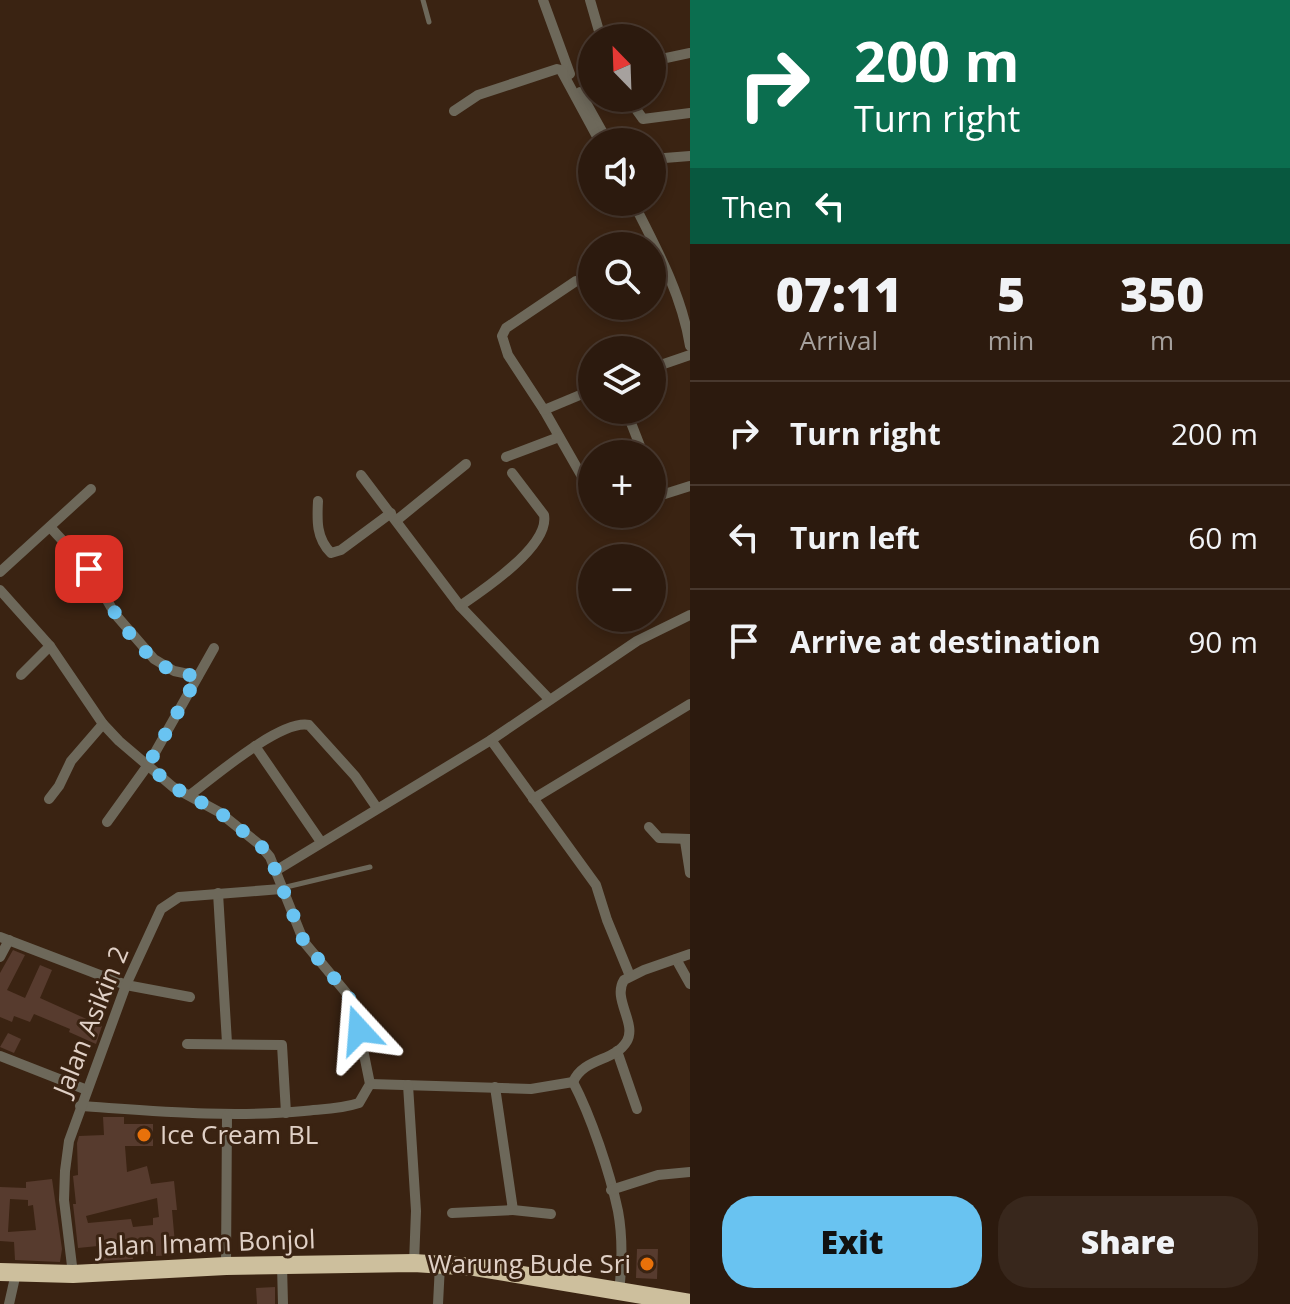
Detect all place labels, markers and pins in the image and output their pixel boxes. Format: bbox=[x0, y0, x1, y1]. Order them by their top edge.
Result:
pin bbox=[55, 535, 123, 603]
place label: Ice Cream BL bbox=[160, 1116, 318, 1152]
marker: Ice Cream BL bbox=[135, 1126, 153, 1144]
place label: Warung Bude Sri bbox=[428, 1245, 631, 1281]
marker: Warung Bude Sri bbox=[638, 1255, 656, 1273]

